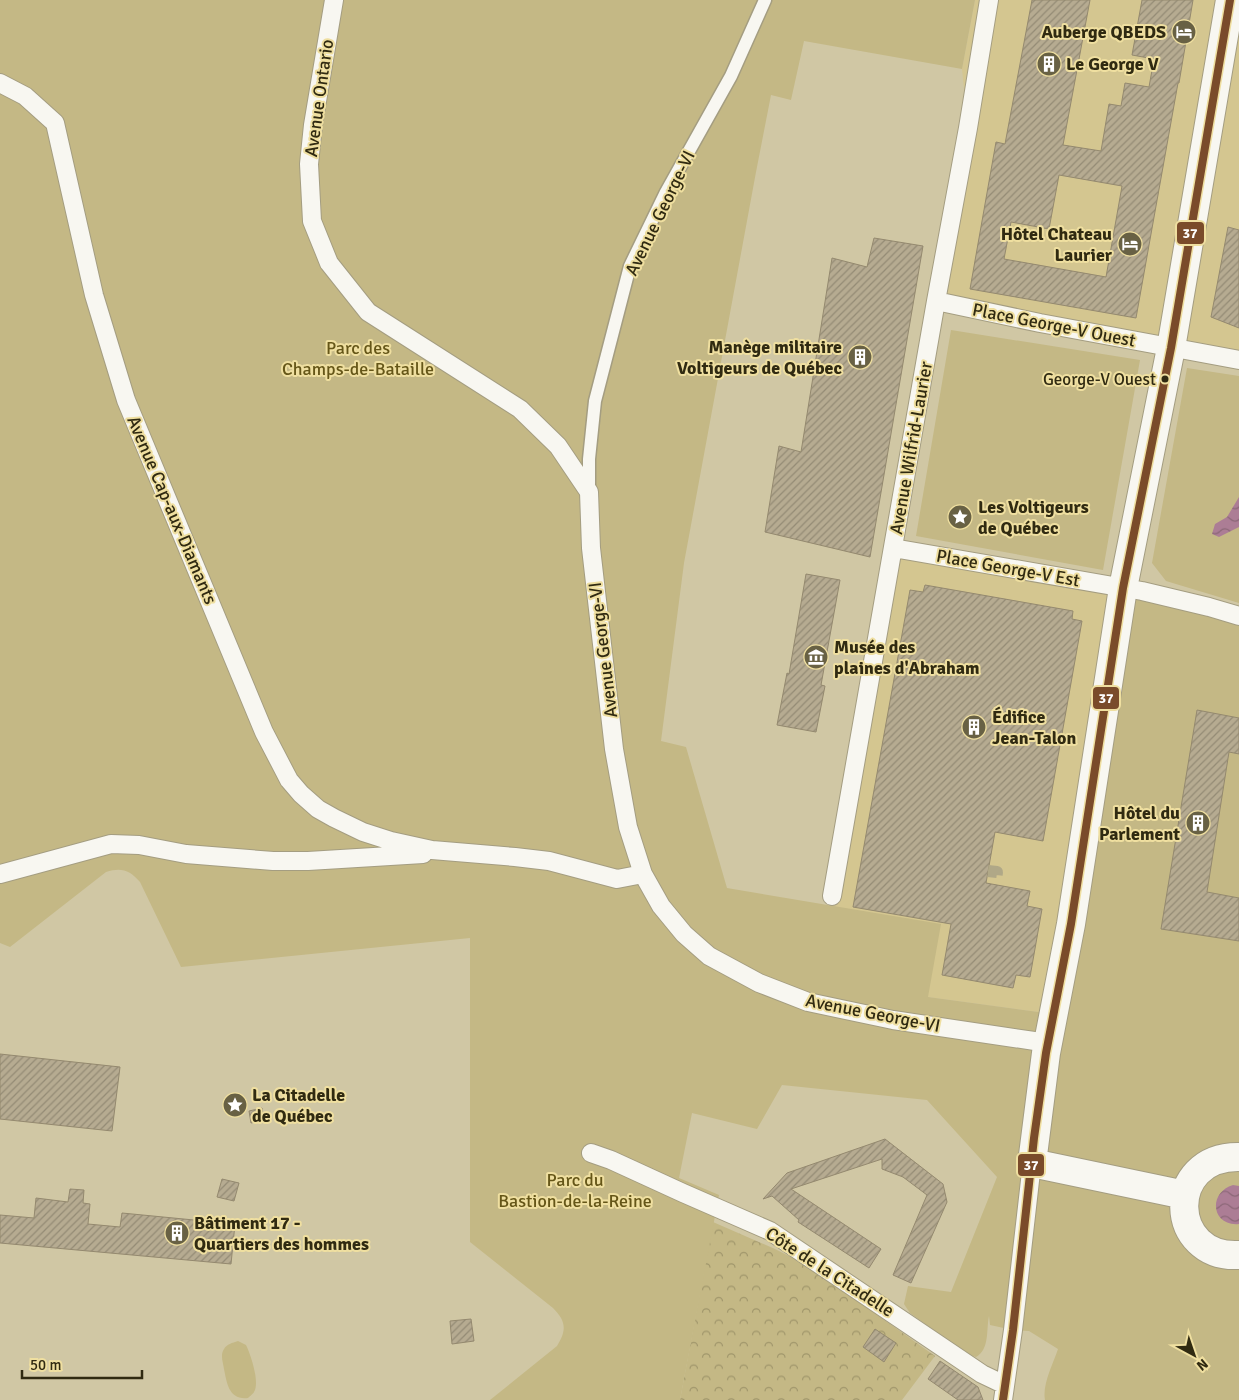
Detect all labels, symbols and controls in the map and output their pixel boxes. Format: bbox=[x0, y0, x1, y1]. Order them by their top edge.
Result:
hotel icon: Auberge QBEDS bbox=[1171, 19, 1197, 45]
place label: Auberge QBEDS bbox=[1041, 21, 1166, 43]
street label: Avenue Ontario bbox=[300, 38, 338, 158]
building icon: Le George V bbox=[1036, 51, 1062, 77]
place label: Le George V bbox=[1066, 53, 1159, 75]
street label: Avenue George-VI bbox=[620, 147, 700, 279]
line badge: 37 bbox=[1176, 221, 1205, 245]
place label: Hôtel Chateau Laurier bbox=[1001, 223, 1113, 266]
text: 37 bbox=[1182, 225, 1198, 242]
hotel icon: Hôtel Chateau Laurier bbox=[1117, 231, 1143, 257]
street label: Place George-V Ouest bbox=[971, 298, 1137, 352]
place label: Manège militaire Voltigeurs de Québec bbox=[677, 336, 842, 379]
park label: Parc des Champs-de-Bataille bbox=[282, 337, 434, 380]
building icon: Manège militaire Voltigeurs de Québec bbox=[847, 344, 873, 370]
street label: Avenue Wilfrid-Laurier bbox=[885, 359, 937, 536]
place label: George-V Ouest bbox=[1043, 369, 1156, 390]
marker: George-V Ouest bbox=[1160, 374, 1170, 384]
street label: Avenue Cap-aux-Diamants bbox=[122, 413, 222, 608]
place label: Les Voltigeurs de Québec bbox=[978, 496, 1089, 539]
place icon: Les Voltigeurs de Québec bbox=[947, 504, 973, 530]
street label: Place George-V Est bbox=[935, 545, 1081, 591]
street label: Avenue George-VI bbox=[584, 581, 622, 719]
place label: Musée des plaines d'Abraham bbox=[834, 636, 980, 679]
museum icon: Musée des plaines d'Abraham bbox=[803, 644, 829, 670]
line badge: 37 bbox=[1092, 686, 1120, 710]
text: 37 bbox=[1098, 690, 1114, 707]
place label: Édifice Jean-Talon bbox=[992, 706, 1077, 749]
building icon: Édifice Jean-Talon bbox=[961, 714, 987, 740]
place label: Hôtel du Parlement bbox=[1099, 802, 1180, 845]
building icon: Hôtel du Parlement bbox=[1185, 810, 1211, 836]
street label: Avenue George-VI bbox=[804, 989, 942, 1037]
place label: La Citadelle de Québec bbox=[252, 1084, 345, 1127]
place icon: La Citadelle de Québec bbox=[222, 1092, 248, 1118]
line badge: 37 bbox=[1017, 1153, 1045, 1177]
text: 37 bbox=[1023, 1157, 1039, 1174]
park label: Parc du Bastion-de-la-Reine bbox=[498, 1169, 652, 1212]
place label: Bâtiment 17 - Quartiers des hommes bbox=[194, 1212, 369, 1255]
building icon: Bâtiment 17 - Quartiers des hommes bbox=[164, 1220, 190, 1246]
street label: Côte de la Citadelle bbox=[762, 1222, 898, 1322]
north arrow bbox=[1169, 1330, 1219, 1380]
scale bar bbox=[22, 1348, 142, 1380]
text: N bbox=[1193, 1355, 1211, 1374]
text: 50 m bbox=[30, 1356, 61, 1374]

